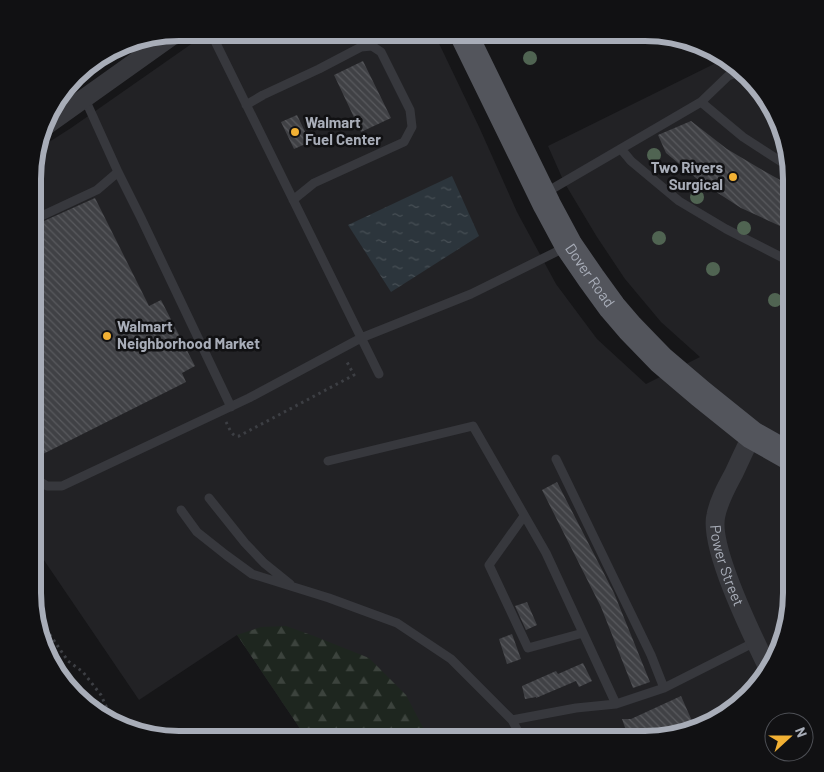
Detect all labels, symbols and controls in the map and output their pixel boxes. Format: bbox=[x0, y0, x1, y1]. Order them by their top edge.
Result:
place label: Walmart Fuel Center bbox=[305, 113, 381, 148]
marker: Walmart Fuel Center bbox=[289, 126, 301, 138]
place label: Two Rivers Surgical bbox=[651, 158, 723, 193]
marker: Two Rivers Surgical bbox=[727, 171, 739, 183]
street label: Dover Road bbox=[562, 240, 619, 310]
place label: Walmart Neighborhood Market bbox=[117, 317, 260, 352]
marker: Walmart Neighborhood Market bbox=[101, 330, 113, 342]
street label: Power Street bbox=[707, 524, 748, 609]
north arrow bbox=[764, 712, 814, 762]
text: N bbox=[792, 725, 811, 740]

